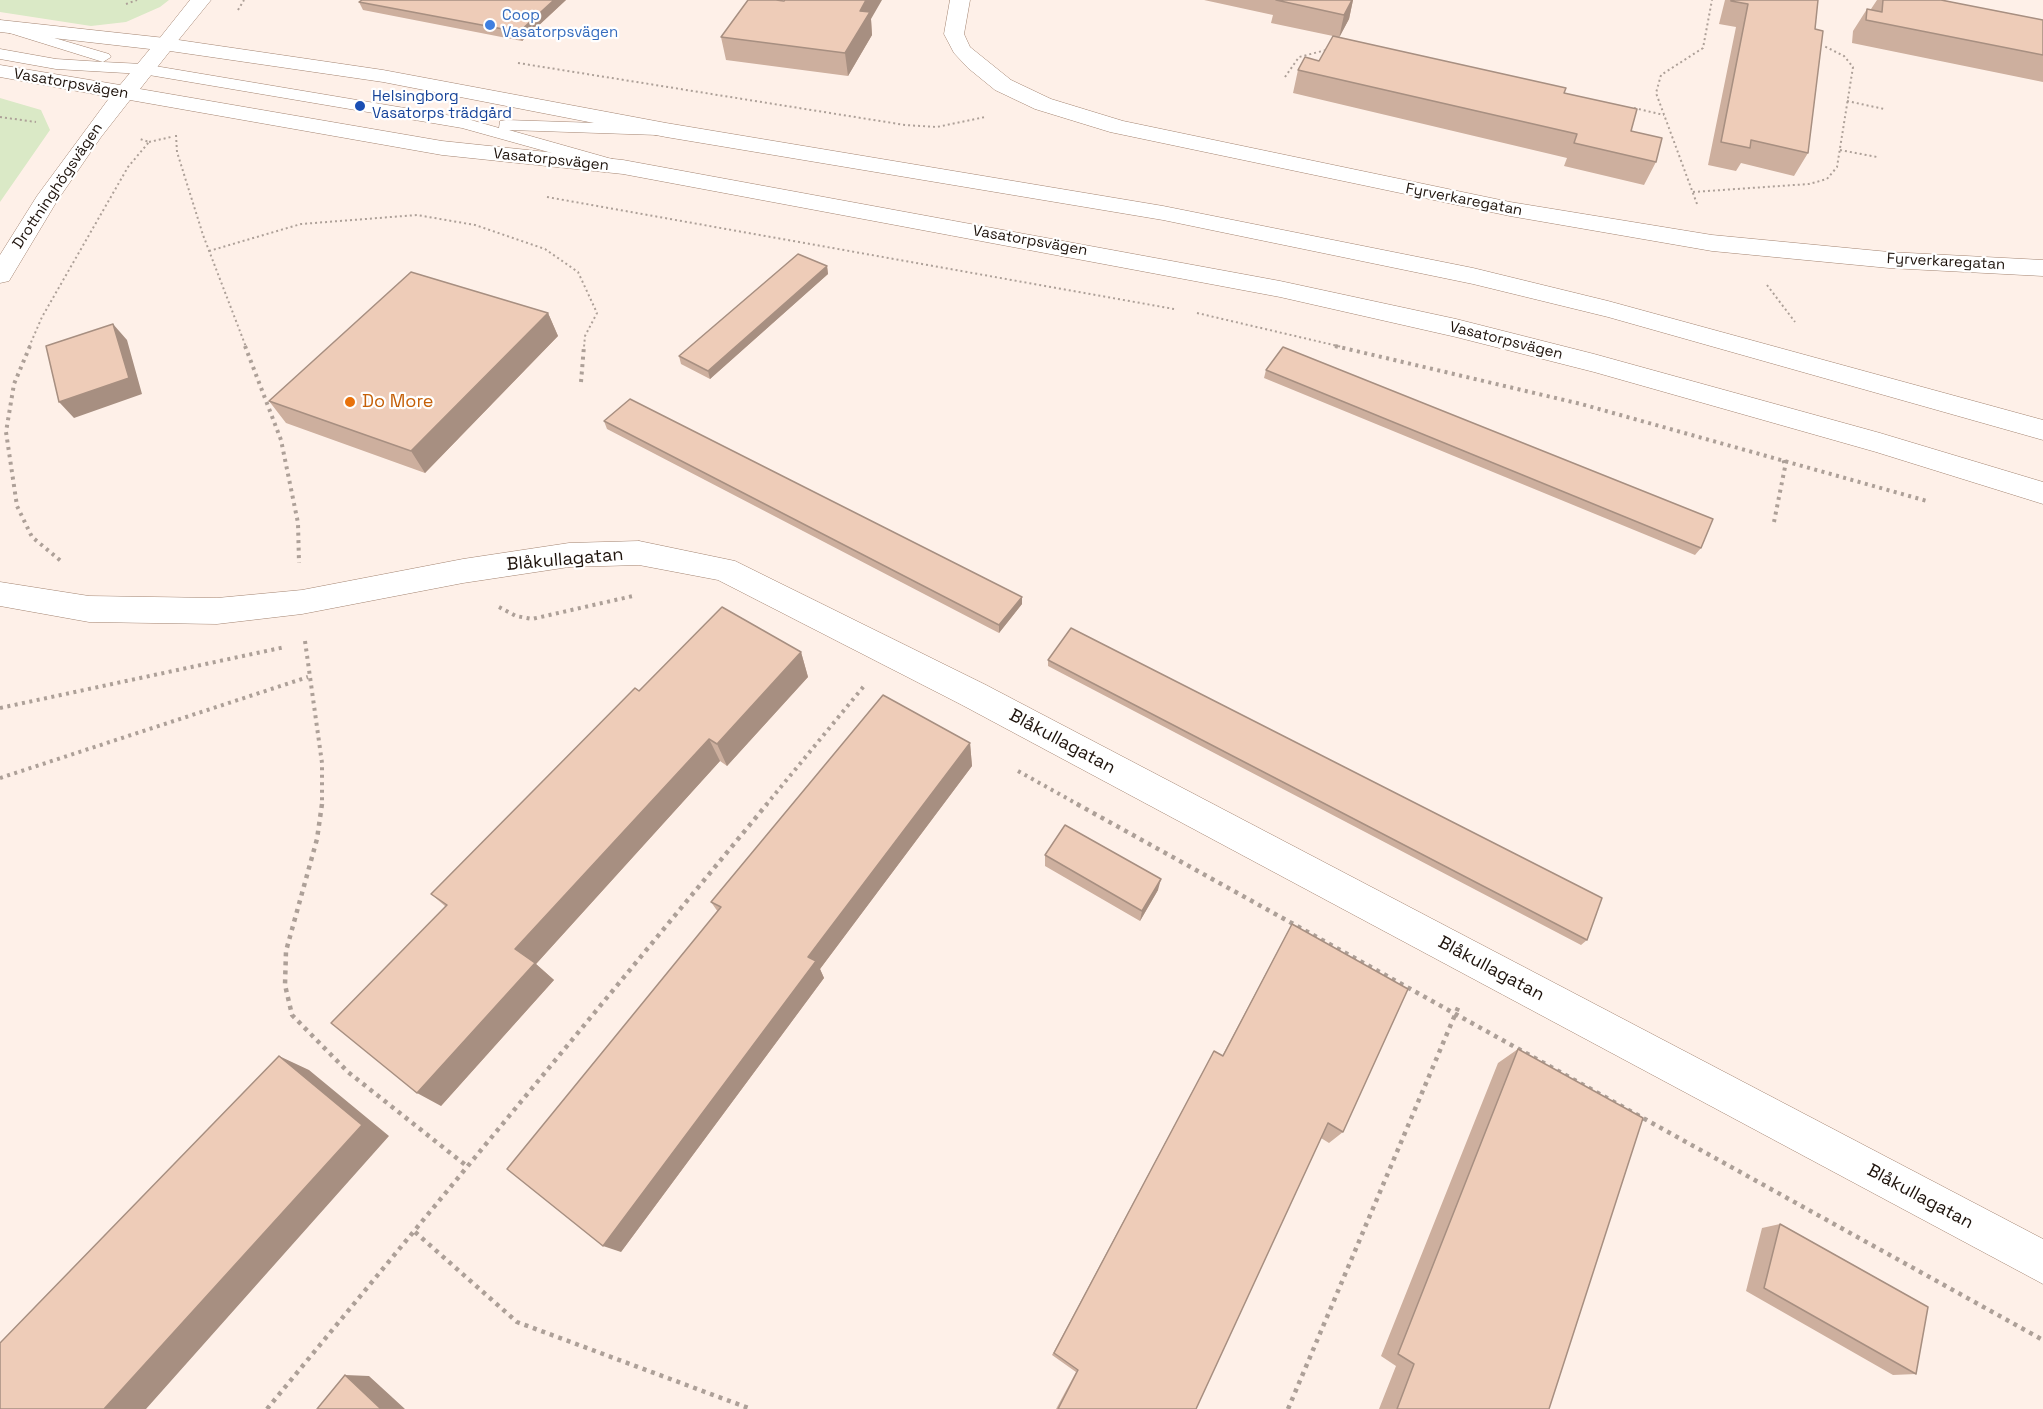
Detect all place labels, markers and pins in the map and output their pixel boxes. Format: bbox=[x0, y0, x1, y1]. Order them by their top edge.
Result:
place label: Coop Vasatorpsvägen bbox=[502, 7, 618, 42]
marker: Coop Vasatorpsvägen bbox=[483, 18, 497, 32]
place label: Helsingborg Vasatorps trädgård bbox=[372, 88, 512, 123]
marker: Helsingborg Vasatorps trädgård bbox=[353, 99, 367, 113]
place label: Do More bbox=[362, 391, 433, 413]
marker: Do More bbox=[343, 395, 357, 409]

